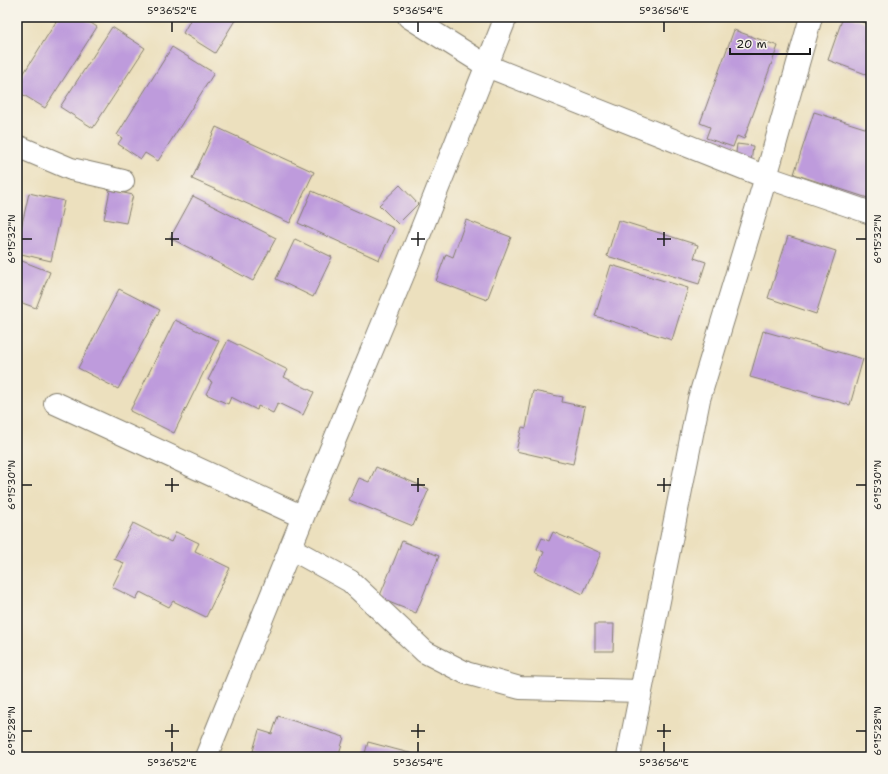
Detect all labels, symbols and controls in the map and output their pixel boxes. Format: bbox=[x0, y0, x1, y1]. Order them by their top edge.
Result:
text: 5°36'52"E bbox=[147, 4, 197, 17]
text: 5°36'54"E bbox=[393, 4, 443, 17]
text: 5°36'56"E bbox=[639, 4, 689, 17]
scale bar bbox=[730, 30, 810, 56]
text: 20 m bbox=[736, 36, 767, 52]
text: 6°15'32"N bbox=[5, 214, 18, 264]
text: 6°15'32"N bbox=[871, 214, 884, 264]
text: 6°15'30"N bbox=[5, 460, 18, 510]
text: 6°15'30"N bbox=[871, 460, 884, 510]
text: 6°15'28"N bbox=[5, 706, 18, 756]
text: 6°15'28"N bbox=[871, 706, 884, 756]
text: 5°36'52"E bbox=[147, 756, 197, 769]
text: 5°36'54"E bbox=[393, 756, 443, 769]
text: 5°36'56"E bbox=[639, 756, 689, 769]

